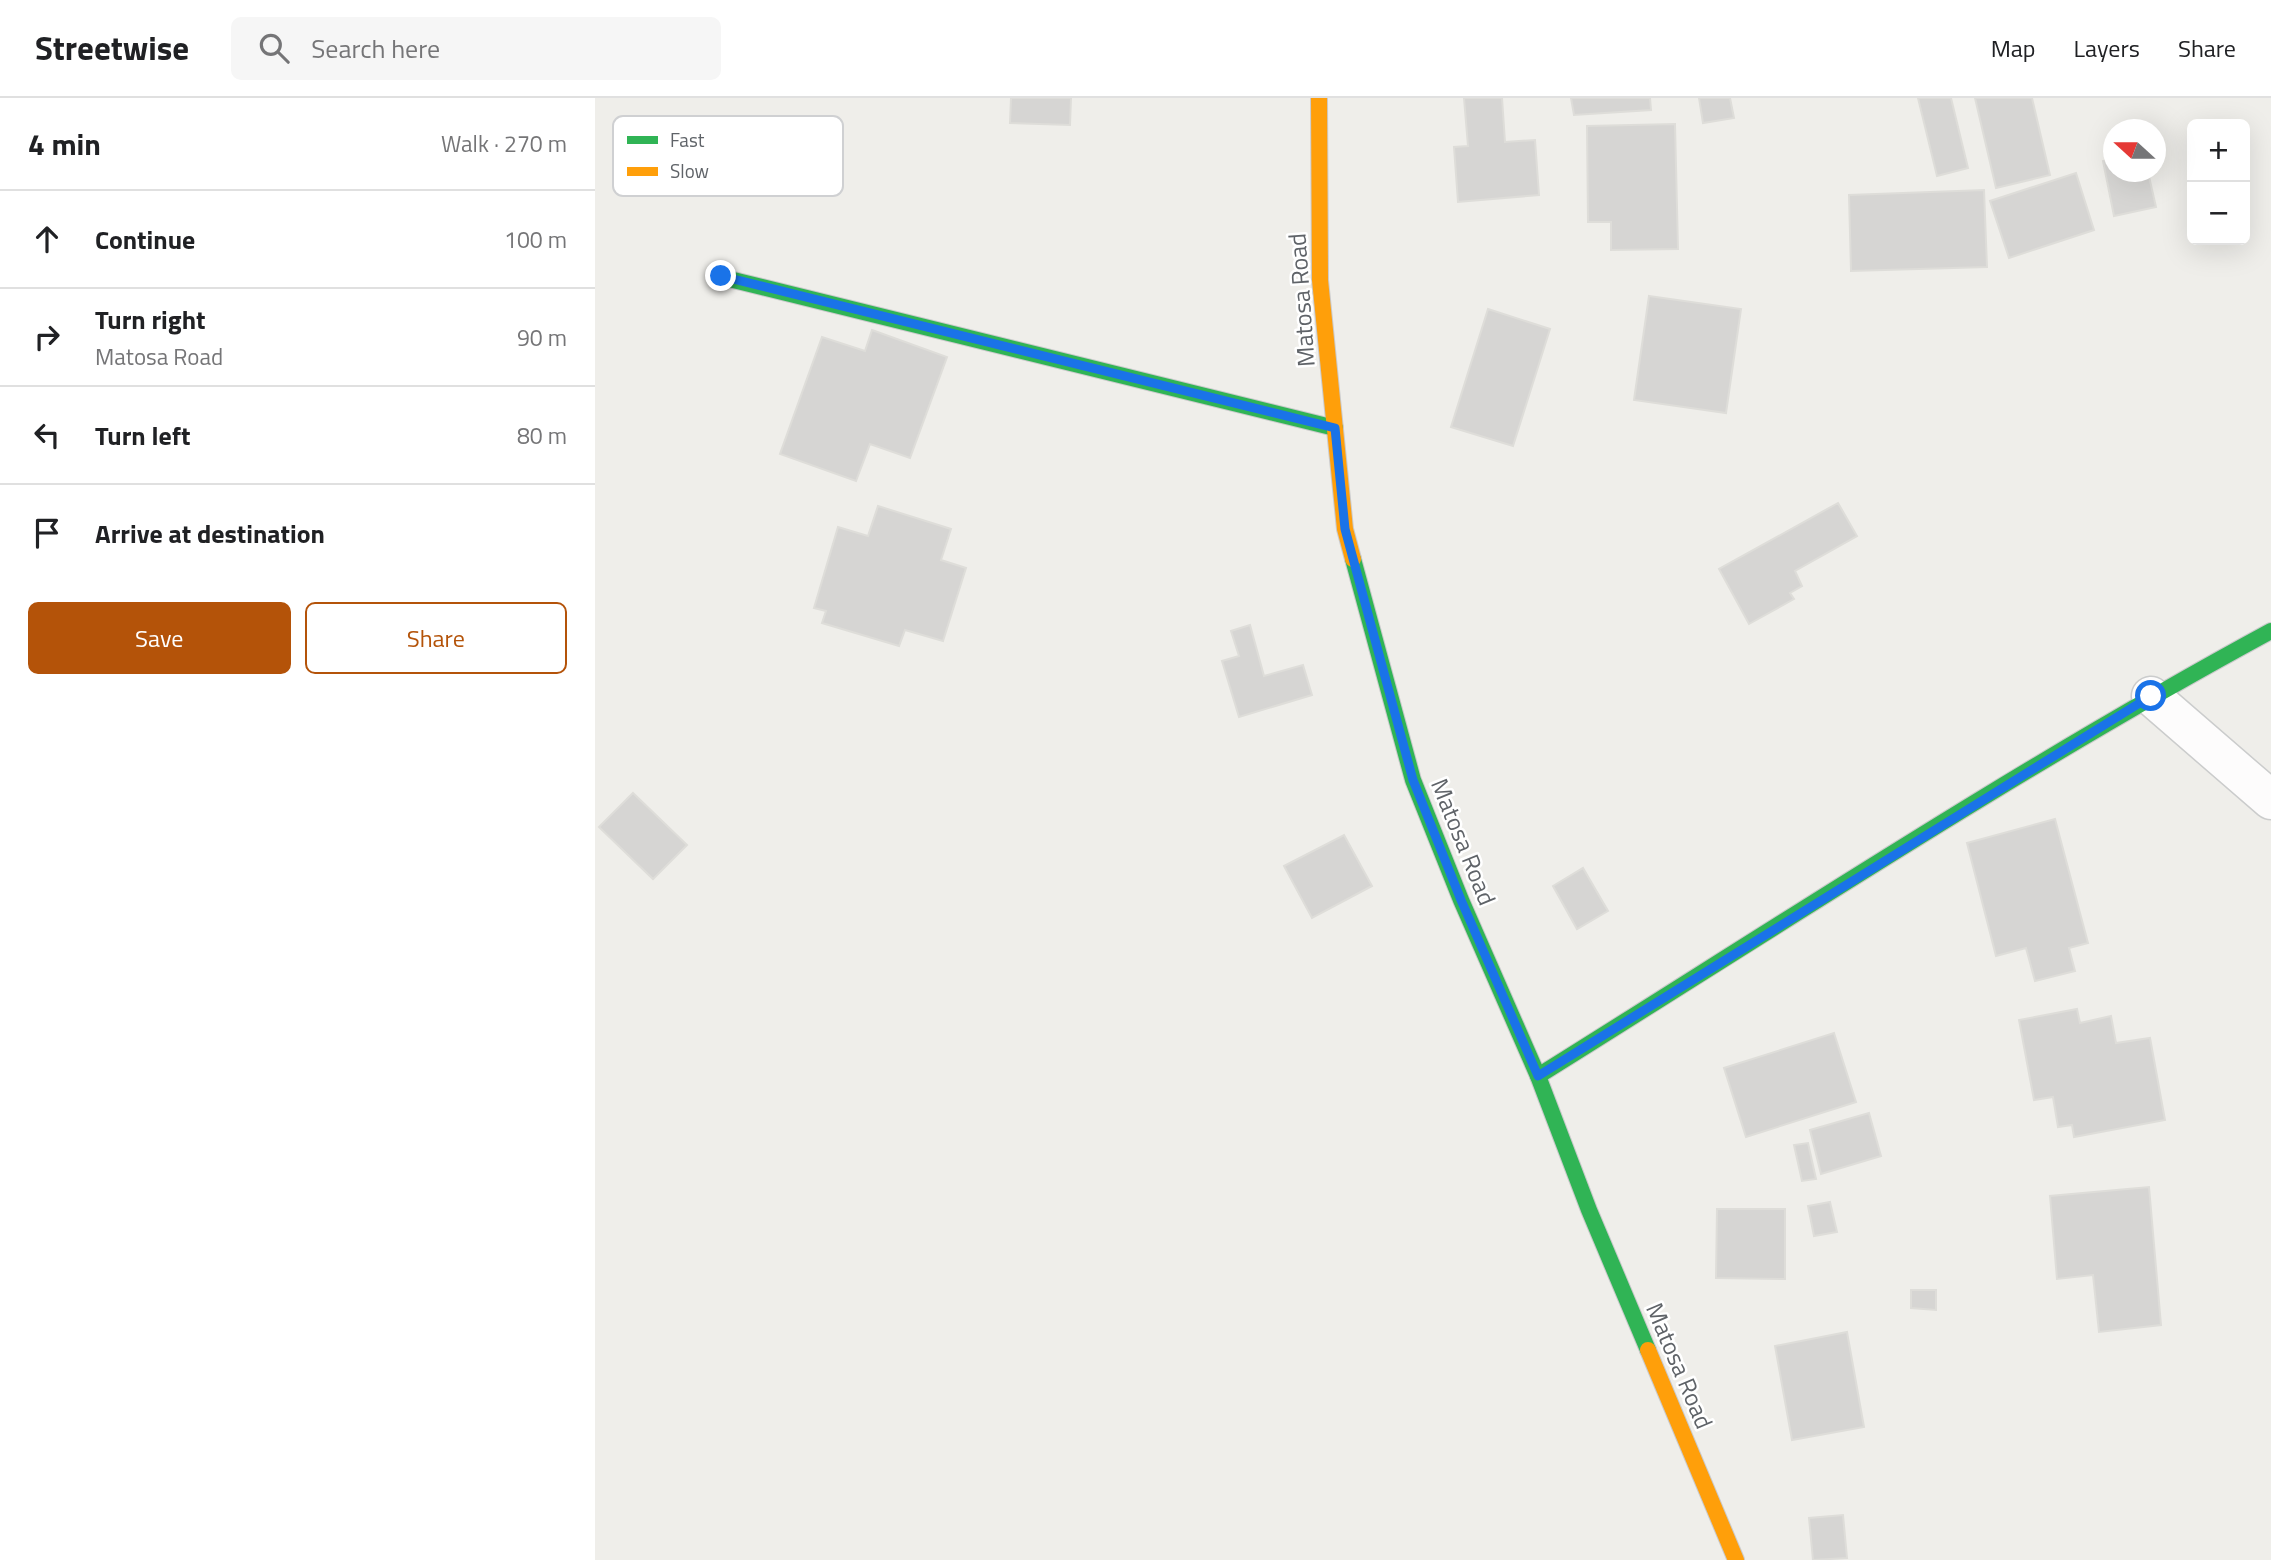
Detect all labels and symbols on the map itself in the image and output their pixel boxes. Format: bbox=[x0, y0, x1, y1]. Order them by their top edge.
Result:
legend bbox=[613, 116, 843, 196]
north arrow bbox=[2103, 119, 2166, 182]
text: Fast bbox=[670, 125, 705, 154]
text: Slow bbox=[670, 156, 709, 185]
street label: Matosa Road bbox=[1278, 232, 1324, 368]
route end bbox=[705, 260, 736, 291]
route start bbox=[2135, 680, 2166, 711]
street label: Matosa Road bbox=[1422, 773, 1506, 910]
street label: Matosa Road bbox=[1637, 1297, 1723, 1434]

